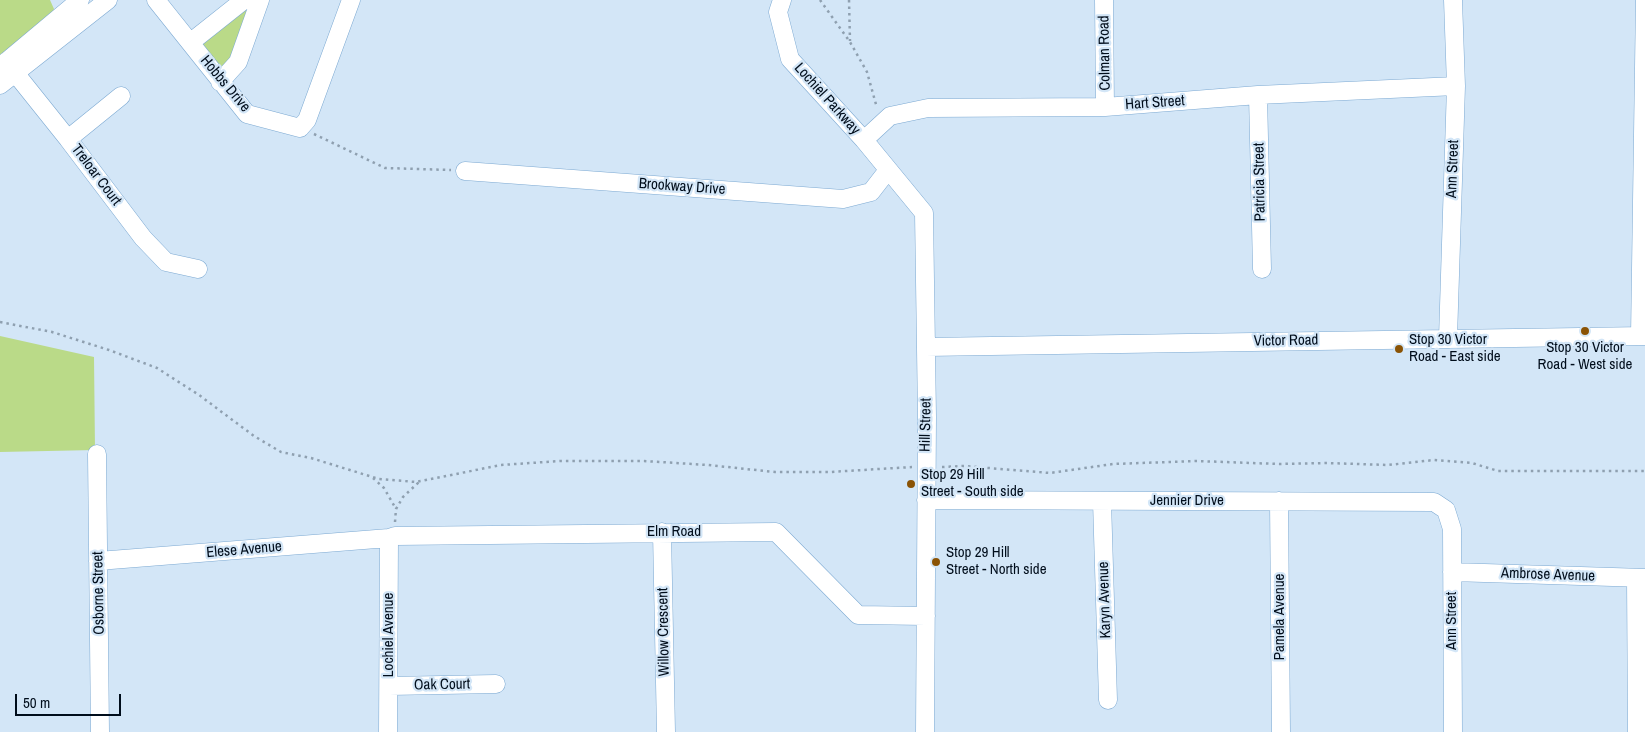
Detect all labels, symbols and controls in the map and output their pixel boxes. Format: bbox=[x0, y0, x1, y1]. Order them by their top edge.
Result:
street label: Colman Road bbox=[1095, 15, 1115, 91]
street label: Hobbs Drive bbox=[196, 52, 254, 116]
street label: Lochiel Parkway bbox=[790, 59, 864, 139]
street label: Hart Street bbox=[1125, 92, 1185, 114]
street label: Ann Street bbox=[1443, 140, 1463, 198]
street label: Treloar Court bbox=[67, 141, 125, 209]
street label: Patricia Street bbox=[1250, 143, 1270, 221]
street label: Brookway Drive bbox=[638, 175, 726, 199]
marker: Stop 30 Victor Road - West side bbox=[1579, 325, 1591, 337]
street label: Victor Road bbox=[1253, 331, 1319, 351]
place label: Stop 30 Victor Road - East side bbox=[1409, 331, 1501, 366]
place label: Stop 30 Victor Road - West side bbox=[1538, 339, 1632, 374]
marker: Stop 30 Victor Road - East side bbox=[1393, 343, 1405, 355]
street label: Hill Street bbox=[917, 398, 935, 452]
place label: Stop 29 Hill Street - South side bbox=[921, 466, 1024, 501]
marker: Stop 29 Hill Street - South side bbox=[905, 478, 917, 490]
street label: Jennier Drive bbox=[1150, 492, 1224, 510]
street label: Elm Road bbox=[647, 523, 701, 541]
street label: Elese Avenue bbox=[206, 538, 282, 562]
place label: Stop 29 Hill Street - North side bbox=[946, 544, 1046, 579]
street label: Osborne Street bbox=[89, 551, 109, 635]
marker: Stop 29 Hill Street - North side bbox=[930, 556, 942, 568]
street label: Karyn Avenue bbox=[1095, 561, 1115, 639]
street label: Ambrose Avenue bbox=[1501, 564, 1595, 586]
street label: Pamela Avenue bbox=[1271, 574, 1289, 660]
street label: Willow Crescent bbox=[654, 587, 674, 677]
street label: Ann Street bbox=[1443, 592, 1461, 650]
street label: Lochiel Avenue bbox=[380, 593, 398, 677]
street label: Oak Court bbox=[414, 676, 470, 694]
scale bar bbox=[18, 684, 124, 716]
text: 50 m bbox=[23, 692, 50, 713]

